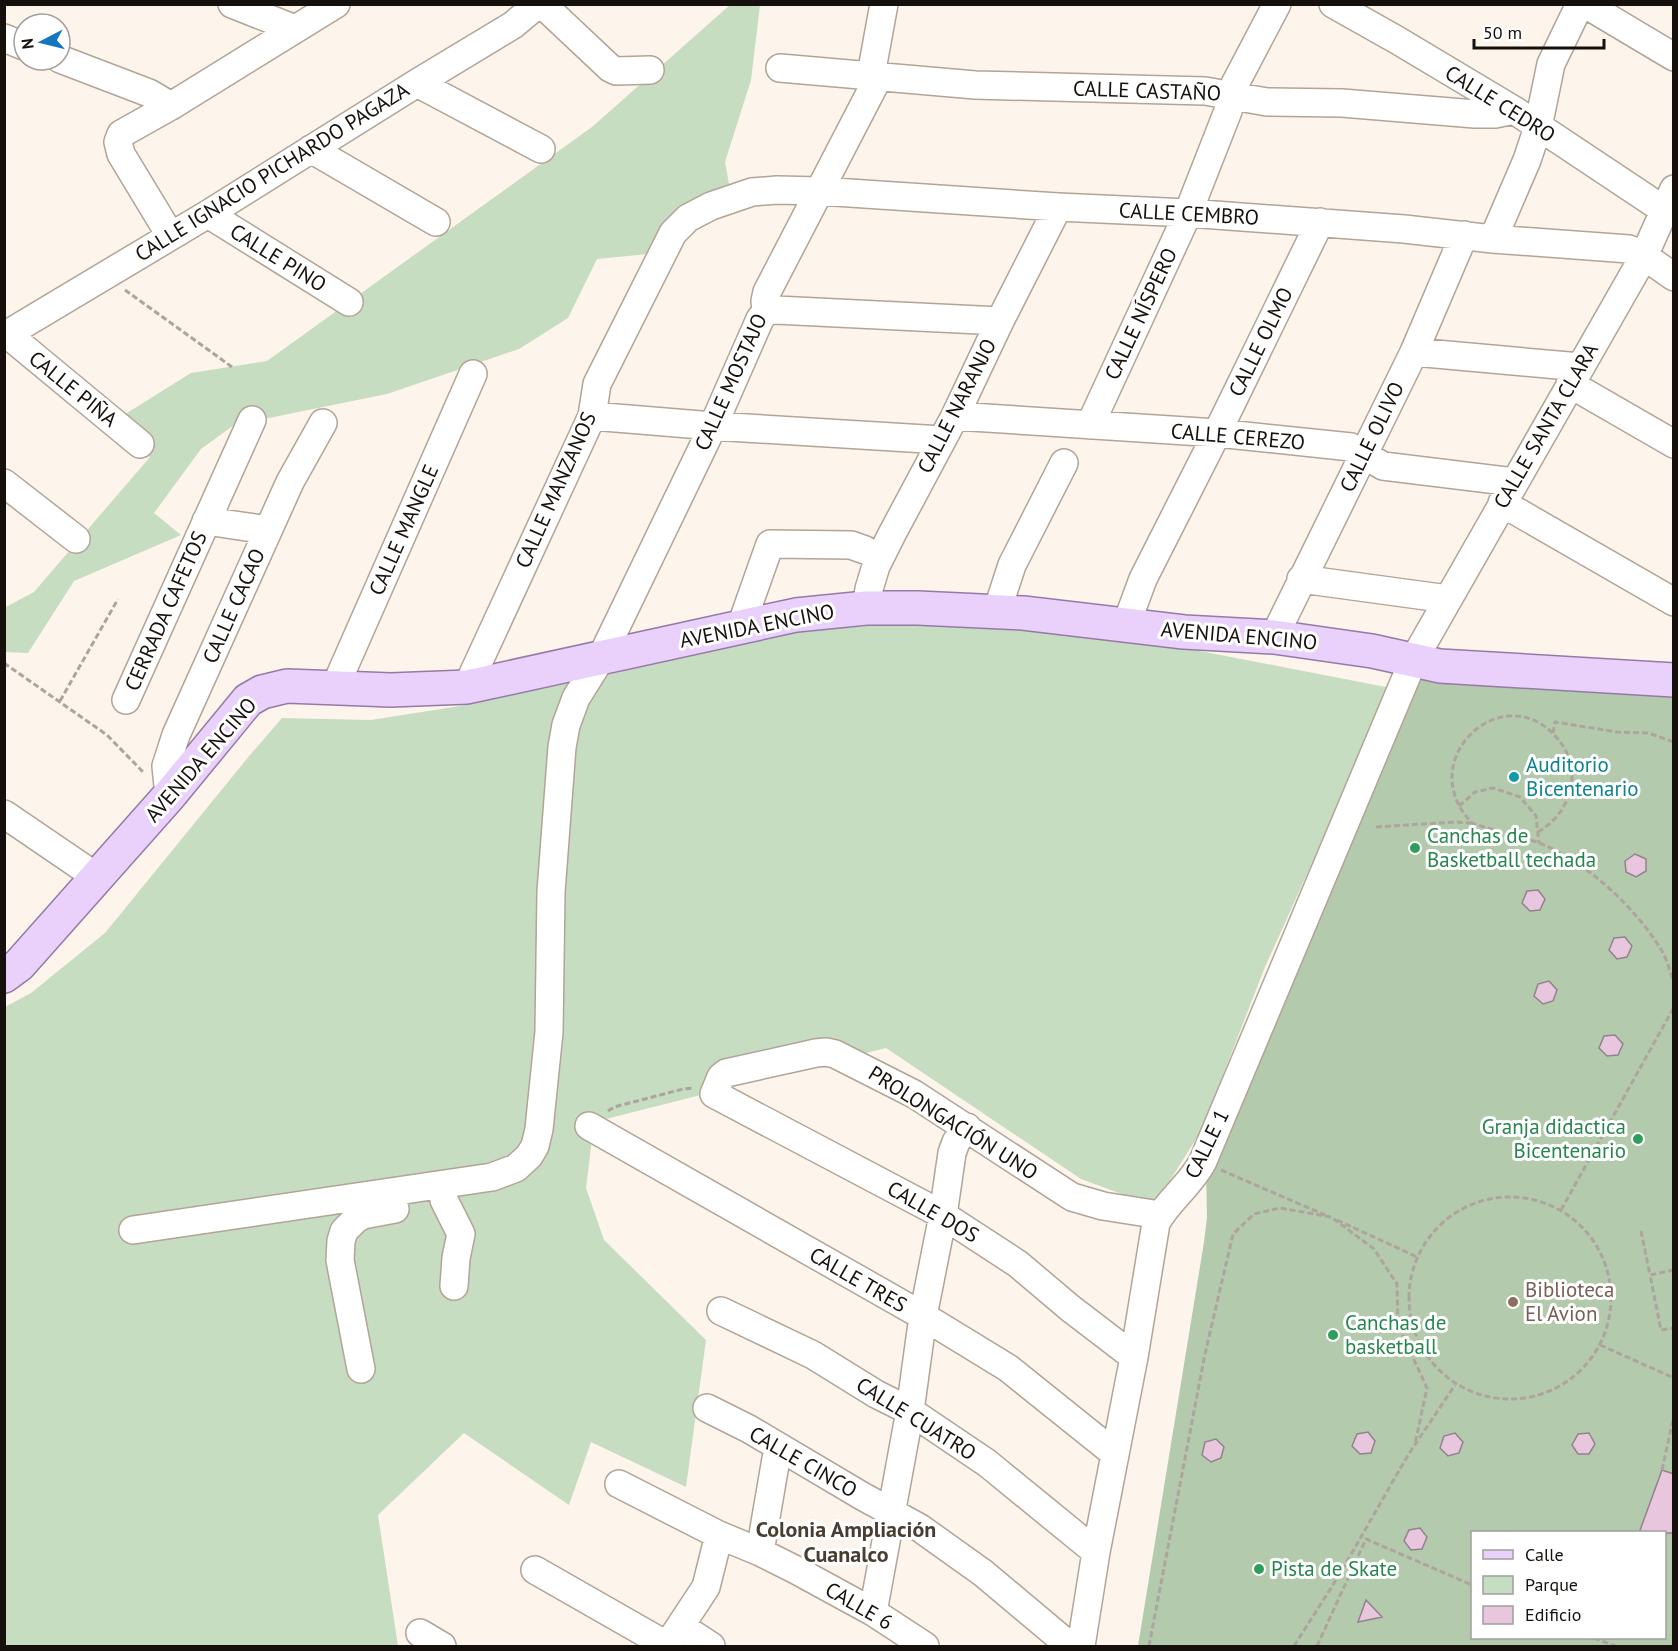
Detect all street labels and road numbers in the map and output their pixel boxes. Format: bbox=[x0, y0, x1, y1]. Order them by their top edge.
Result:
street label: CALLE CEDRO bbox=[1440, 59, 1561, 148]
street label: CALLE CASTAÑO bbox=[1073, 74, 1222, 107]
street label: CALLE IGNACIO PICHARDO PAGAZA bbox=[130, 75, 414, 267]
street label: CALLE CEMBRO bbox=[1118, 196, 1260, 231]
street label: CALLE PINO bbox=[225, 217, 331, 298]
street label: CALLE NÍSPERO bbox=[1098, 243, 1183, 384]
street label: CALLE OLMO bbox=[1222, 283, 1299, 401]
street label: CALLE MOSTAJO bbox=[688, 309, 773, 455]
street label: CALLE NARANJO bbox=[911, 334, 1002, 478]
street label: CALLE SANTA CLARA bbox=[1487, 338, 1604, 513]
street label: CALLE PIÑA bbox=[23, 345, 124, 433]
street label: CALLE OLIVO bbox=[1333, 377, 1410, 496]
street label: CALLE MANZANOS bbox=[509, 407, 602, 572]
street label: CALLE CEREZO bbox=[1170, 417, 1306, 456]
street label: CALLE MANGLE bbox=[363, 460, 444, 599]
street label: CERRADA CAFETOS bbox=[118, 527, 213, 695]
street label: CALLE CACAO bbox=[196, 544, 271, 667]
street label: AVENIDA ENCINO bbox=[677, 597, 837, 654]
street label: AVENIDA ENCINO bbox=[1160, 615, 1318, 656]
street label: AVENIDA ENCINO bbox=[139, 692, 262, 828]
street label: PROLONGACIÓN UNO bbox=[864, 1060, 1043, 1186]
street label: CALLE 1 bbox=[1178, 1105, 1235, 1183]
street label: CALLE DOS bbox=[883, 1174, 984, 1249]
street label: CALLE TRES bbox=[805, 1241, 912, 1318]
street label: CALLE CUATRO bbox=[851, 1371, 981, 1466]
street label: CALLE CINCO bbox=[744, 1420, 862, 1503]
street label: CALLE 6 bbox=[821, 1575, 898, 1636]

